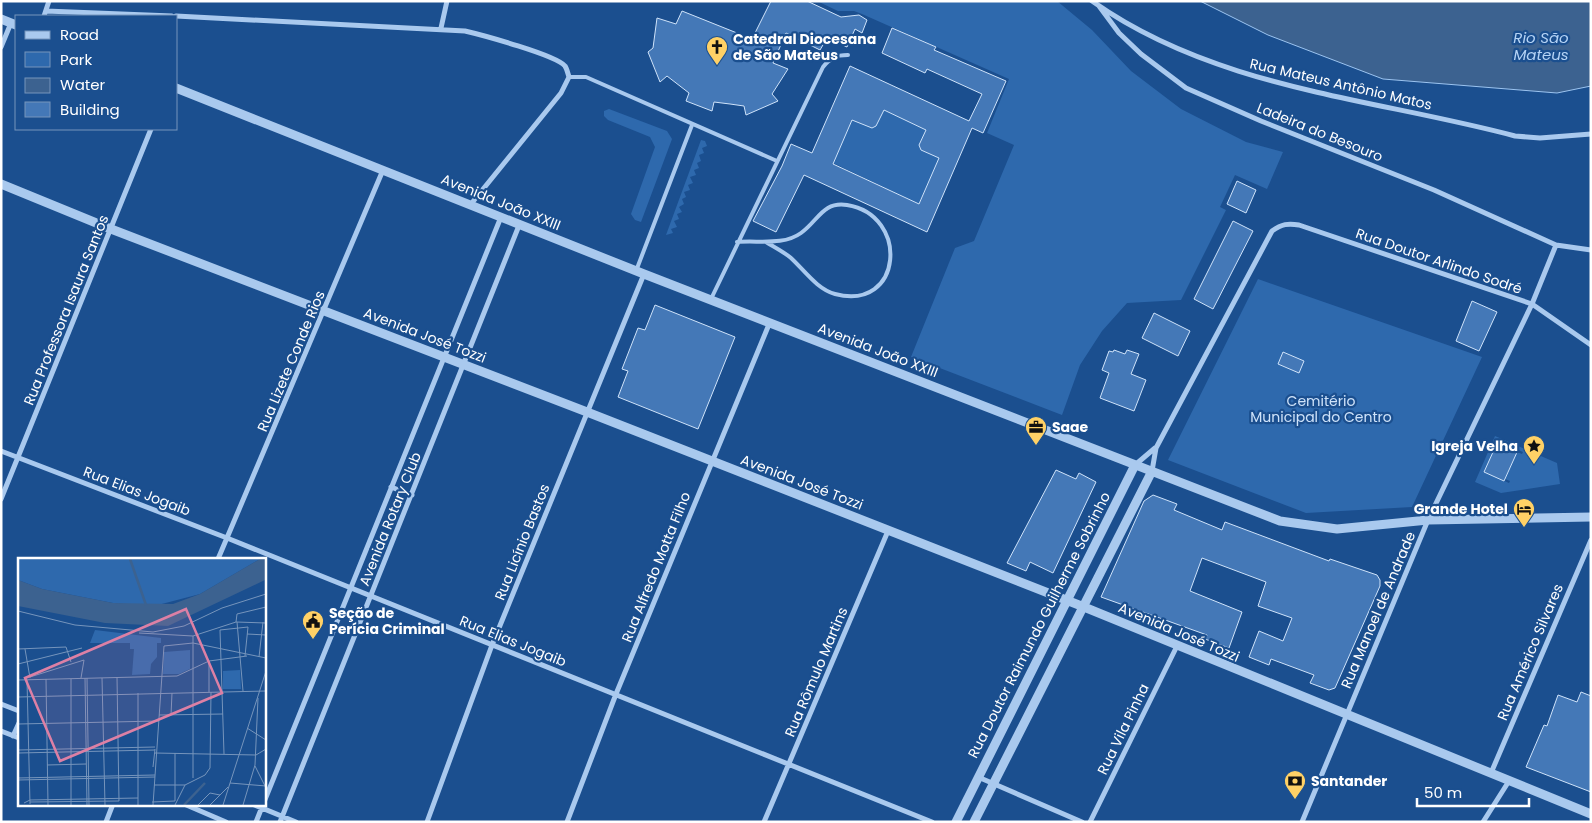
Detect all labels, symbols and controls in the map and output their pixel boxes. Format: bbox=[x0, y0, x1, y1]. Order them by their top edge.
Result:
legend bbox=[15, 15, 178, 130]
text: Road bbox=[60, 24, 99, 45]
water label: Rio São Mateus bbox=[1513, 27, 1569, 65]
place label: Catedral Diocesana de São Mateus bbox=[733, 29, 876, 65]
church icon: Catedral Diocesana de São Mateus bbox=[705, 35, 729, 66]
text: Park bbox=[60, 49, 92, 70]
street label: Rua Mateus Antônio Matos bbox=[1248, 53, 1434, 115]
text: Water bbox=[60, 74, 106, 95]
street label: Ladeira do Besouro bbox=[1254, 98, 1386, 166]
text: Building bbox=[60, 99, 120, 120]
street label: Avenida João XXIII bbox=[438, 169, 564, 235]
street label: Rua Professora Isaura Santos bbox=[19, 212, 113, 408]
street label: Rua Doutor Arlindo Sodré bbox=[1353, 223, 1525, 299]
street label: Rua Lizete Conde Rios bbox=[252, 287, 330, 435]
street label: Avenida José Tozzi bbox=[361, 302, 489, 368]
street label: Avenida João XXIII bbox=[815, 318, 941, 382]
park label: Cemitério Municipal do Centro bbox=[1250, 391, 1392, 427]
office icon: Saae bbox=[1024, 415, 1048, 446]
place label: Saae bbox=[1052, 417, 1089, 437]
place icon: Igreja Velha bbox=[1522, 434, 1546, 465]
place label: Igreja Velha bbox=[1431, 436, 1518, 456]
street label: Avenida Rotary Club bbox=[354, 449, 426, 589]
street label: Avenida José Tozzi bbox=[738, 449, 866, 515]
street label: Rua Elias Jogaib bbox=[80, 461, 194, 521]
street label: Rua Licínio Bastos bbox=[490, 481, 554, 603]
street label: Rua Alfredo Motta Filho bbox=[617, 489, 695, 645]
street label: Rua Doutor Raimundo Guilherme Sobrinho bbox=[963, 489, 1115, 761]
hotel icon: Grande Hotel bbox=[1512, 497, 1536, 528]
place label: Grande Hotel bbox=[1414, 499, 1508, 519]
street label: Rua Manoel de Andrade bbox=[1336, 528, 1420, 691]
inset map bbox=[18, 558, 265, 806]
street label: Rua Américo Silvares bbox=[1492, 581, 1568, 723]
street label: Avenida José Tozzi bbox=[1115, 597, 1243, 667]
place label: Seção de Perícia Criminal bbox=[329, 603, 445, 639]
street label: Rua Rômulo Martins bbox=[780, 604, 852, 740]
public building icon: Seção de Perícia Criminal bbox=[301, 609, 325, 640]
street label: Rua Elias Jogaib bbox=[457, 610, 569, 672]
street label: Rua Vila Pinha bbox=[1092, 680, 1154, 778]
bank icon: Santander bbox=[1283, 769, 1307, 800]
place label: Santander bbox=[1311, 771, 1387, 791]
scale bar bbox=[1417, 776, 1530, 808]
text: 50 m bbox=[1424, 782, 1462, 803]

